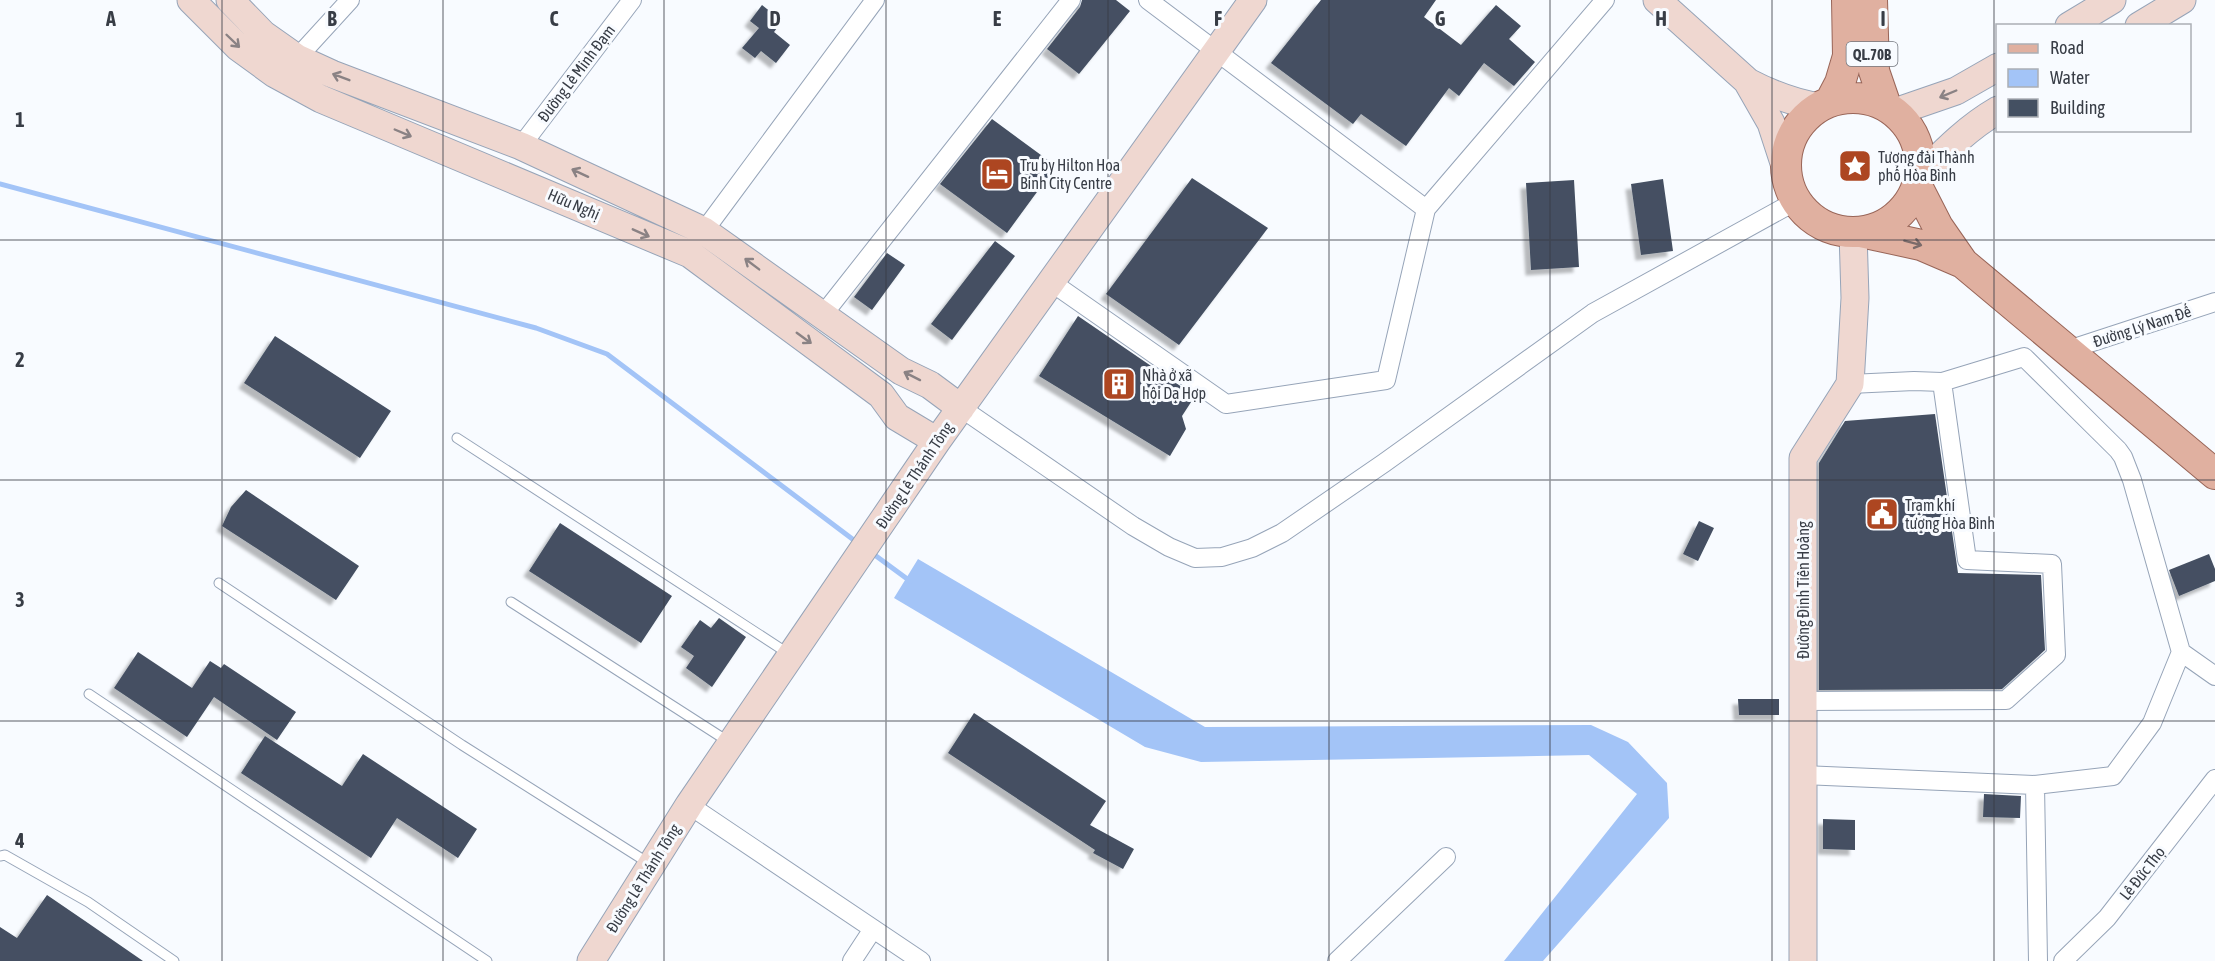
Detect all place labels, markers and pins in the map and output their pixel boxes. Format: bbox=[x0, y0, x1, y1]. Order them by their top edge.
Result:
place icon: Tượng đài Thành phố Hòa Bình bbox=[1837, 148, 1873, 184]
place label: Tượng đài Thành phố Hòa Bình bbox=[1878, 148, 1975, 185]
hotel icon: Tru by Hilton Hoa Binh City Centre bbox=[979, 156, 1015, 192]
place label: Tru by Hilton Hoa Binh City Centre bbox=[1020, 156, 1120, 193]
building icon: Nhà ở xã hội Dạ Hợp bbox=[1101, 366, 1137, 402]
place label: Nhà ở xã hội Dạ Hợp bbox=[1142, 366, 1206, 403]
public building icon: Trạm khí tượng Hòa Bình bbox=[1864, 496, 1900, 532]
place label: Trạm khí tượng Hòa Bình bbox=[1905, 496, 1995, 533]

